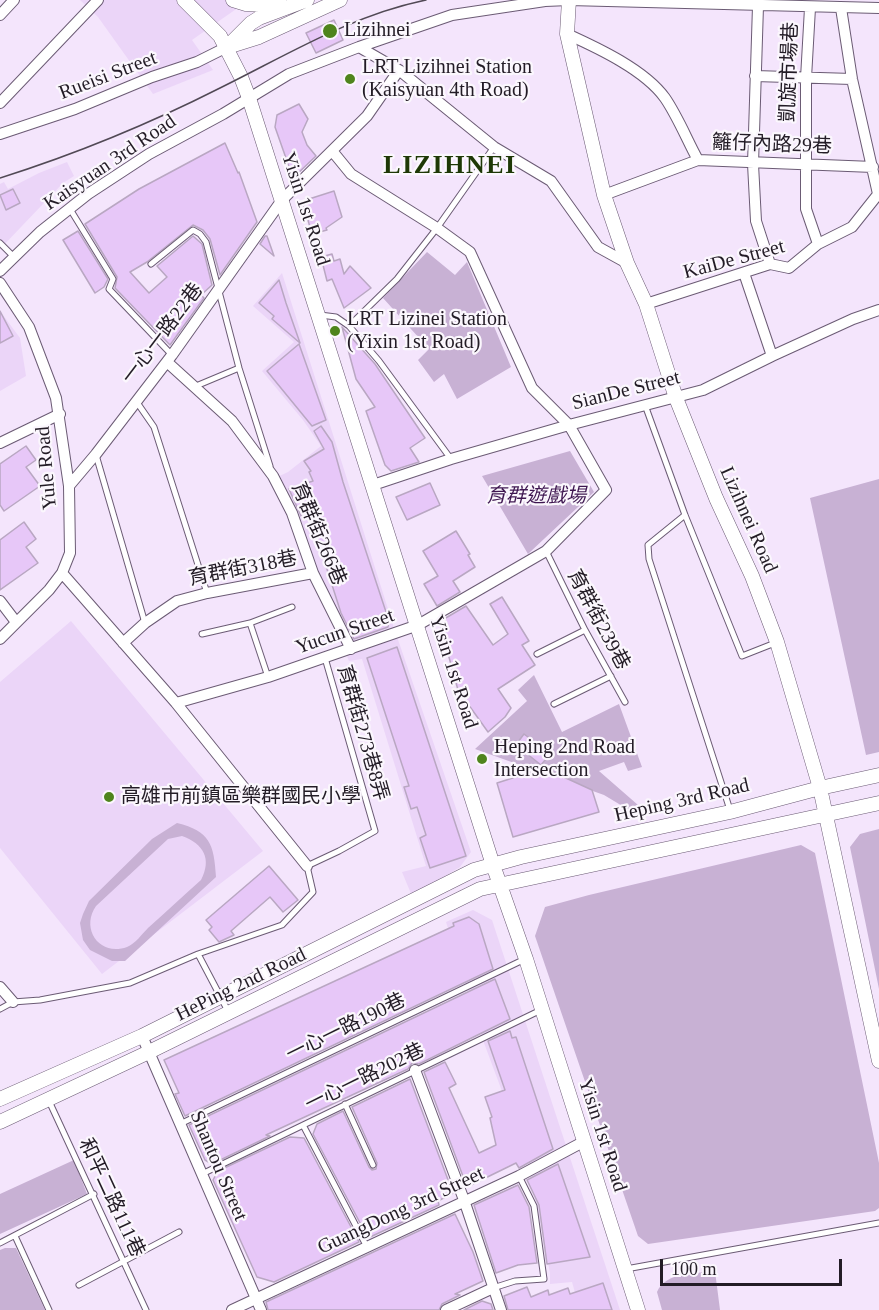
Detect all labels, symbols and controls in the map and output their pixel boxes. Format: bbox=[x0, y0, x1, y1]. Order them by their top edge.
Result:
place label: Lizihnei bbox=[344, 19, 411, 43]
marker: Lizihnei bbox=[321, 22, 339, 40]
street label: 凱旋市場巷 bbox=[776, 22, 804, 122]
street label: Rueisi Street bbox=[56, 46, 160, 106]
place label: LRT Lizihnei Station (Kaisyuan 4th Road) bbox=[362, 56, 532, 103]
marker: LRT Lizihnei Station (Kaisyuan 4th Road) bbox=[343, 72, 357, 86]
street label: Kaisyuan 3rd Road bbox=[39, 110, 181, 216]
street label: 籬仔內路29巷 bbox=[712, 131, 832, 159]
street label: Yisin 1st Road bbox=[275, 149, 335, 269]
district label: LIZIHNEI bbox=[383, 150, 517, 182]
street label: KaiDe Street bbox=[681, 235, 787, 285]
street label: 一心一路22巷 bbox=[117, 279, 209, 389]
place label: LRT Lizinei Station (Yixin 1st Road) bbox=[347, 308, 507, 355]
marker: LRT Lizinei Station (Yixin 1st Road) bbox=[328, 324, 342, 338]
street label: SianDe Street bbox=[569, 366, 683, 416]
street label: Yule Road bbox=[31, 425, 63, 511]
street label: Lizihnei Road bbox=[714, 463, 782, 577]
street label: 育群街266巷 bbox=[285, 479, 351, 589]
park label: 育群遊戲場 bbox=[486, 485, 586, 509]
street label: 育群街318巷 bbox=[187, 547, 299, 591]
street label: 育群街239巷 bbox=[562, 566, 634, 674]
street label: Yucun Street bbox=[293, 604, 397, 660]
street label: Yisin 1st Road bbox=[423, 612, 483, 732]
street label: 育群街273巷8弄 bbox=[331, 662, 393, 804]
place label: Heping 2nd Road Intersection bbox=[494, 736, 635, 783]
marker: Heping 2nd Road Intersection bbox=[475, 752, 489, 766]
street label: Heping 3rd Road bbox=[612, 774, 752, 828]
place label: 高雄市前鎮區樂群國民小學 bbox=[121, 785, 361, 809]
marker: 高雄市前鎮區樂群國民小學 bbox=[102, 790, 116, 804]
street label: HePing 2nd Road bbox=[172, 943, 310, 1027]
street label: 一心一路190巷 bbox=[282, 989, 410, 1067]
street label: 一心一路202巷 bbox=[301, 1039, 429, 1117]
street label: Yisin 1st Road bbox=[572, 1075, 632, 1195]
street label: Shantou Street bbox=[184, 1107, 252, 1225]
street label: 和平二路111巷 bbox=[73, 1135, 149, 1261]
street label: GuangDong 3rd Street bbox=[314, 1162, 488, 1260]
scale bar bbox=[663, 1247, 844, 1285]
text: 100 m bbox=[671, 1259, 717, 1279]

